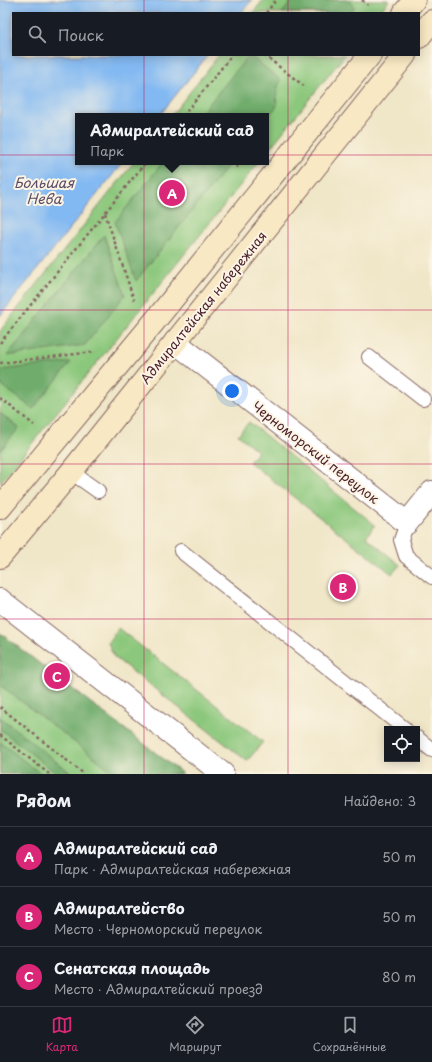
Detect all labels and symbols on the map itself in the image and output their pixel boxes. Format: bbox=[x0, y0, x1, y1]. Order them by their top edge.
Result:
water label: Большая Нева bbox=[14, 172, 75, 209]
pin: A bbox=[159, 178, 185, 208]
street label: Адмиралтейская набережная bbox=[135, 227, 271, 387]
your location bbox=[222, 381, 242, 401]
street label: Черноморский переулок bbox=[248, 396, 384, 508]
pin: B bbox=[330, 572, 356, 602]
pin: C bbox=[44, 661, 70, 691]

